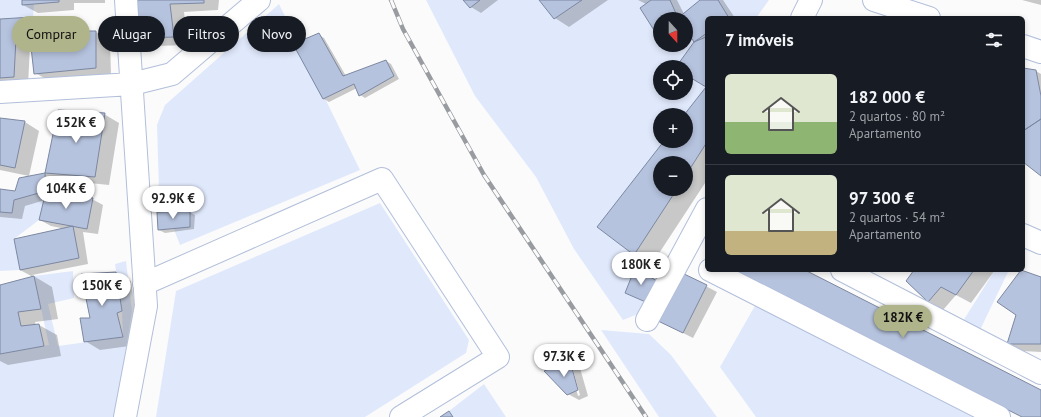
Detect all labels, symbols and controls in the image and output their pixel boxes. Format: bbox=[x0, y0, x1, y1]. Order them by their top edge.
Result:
north arrow bbox=[653, 12, 693, 52]
map controls bbox=[653, 12, 693, 196]
chip: Comprar bbox=[12, 16, 90, 52]
chip: Alugar bbox=[98, 16, 165, 52]
chip: Filtros bbox=[173, 16, 239, 52]
chip: Novo bbox=[247, 16, 306, 52]
text: 7 imóveis bbox=[725, 29, 794, 51]
icon: filters bbox=[983, 29, 1005, 51]
button: locate bbox=[653, 60, 693, 100]
text: 182 000 € bbox=[849, 86, 925, 108]
icon: home bbox=[757, 90, 805, 138]
button: + bbox=[653, 108, 693, 148]
text: 2 quartos · 80 m² bbox=[849, 108, 945, 125]
pin: 152K € bbox=[43, 110, 109, 144]
text: 152K € bbox=[56, 114, 96, 131]
text: Apartamento bbox=[849, 125, 921, 142]
button: − bbox=[653, 156, 693, 196]
pin: 104K € bbox=[33, 176, 99, 210]
text: 104K € bbox=[46, 180, 86, 197]
pin: 92.9K € bbox=[136, 186, 210, 220]
text: 97 300 € bbox=[849, 187, 915, 209]
text: 92.9K € bbox=[151, 190, 195, 207]
icon: home bbox=[757, 191, 805, 239]
text: 2 quartos · 54 m² bbox=[849, 209, 945, 226]
text: Apartamento bbox=[849, 226, 921, 243]
pin: 180K € bbox=[608, 252, 674, 286]
text: 180K € bbox=[621, 256, 661, 273]
pin: 150K € bbox=[69, 273, 135, 307]
text: 150K € bbox=[82, 277, 122, 294]
pin: 182K € bbox=[870, 305, 936, 339]
text: 182K € bbox=[883, 309, 923, 326]
pin: 97.3K € bbox=[527, 344, 601, 378]
text: 97.3K € bbox=[543, 348, 585, 365]

